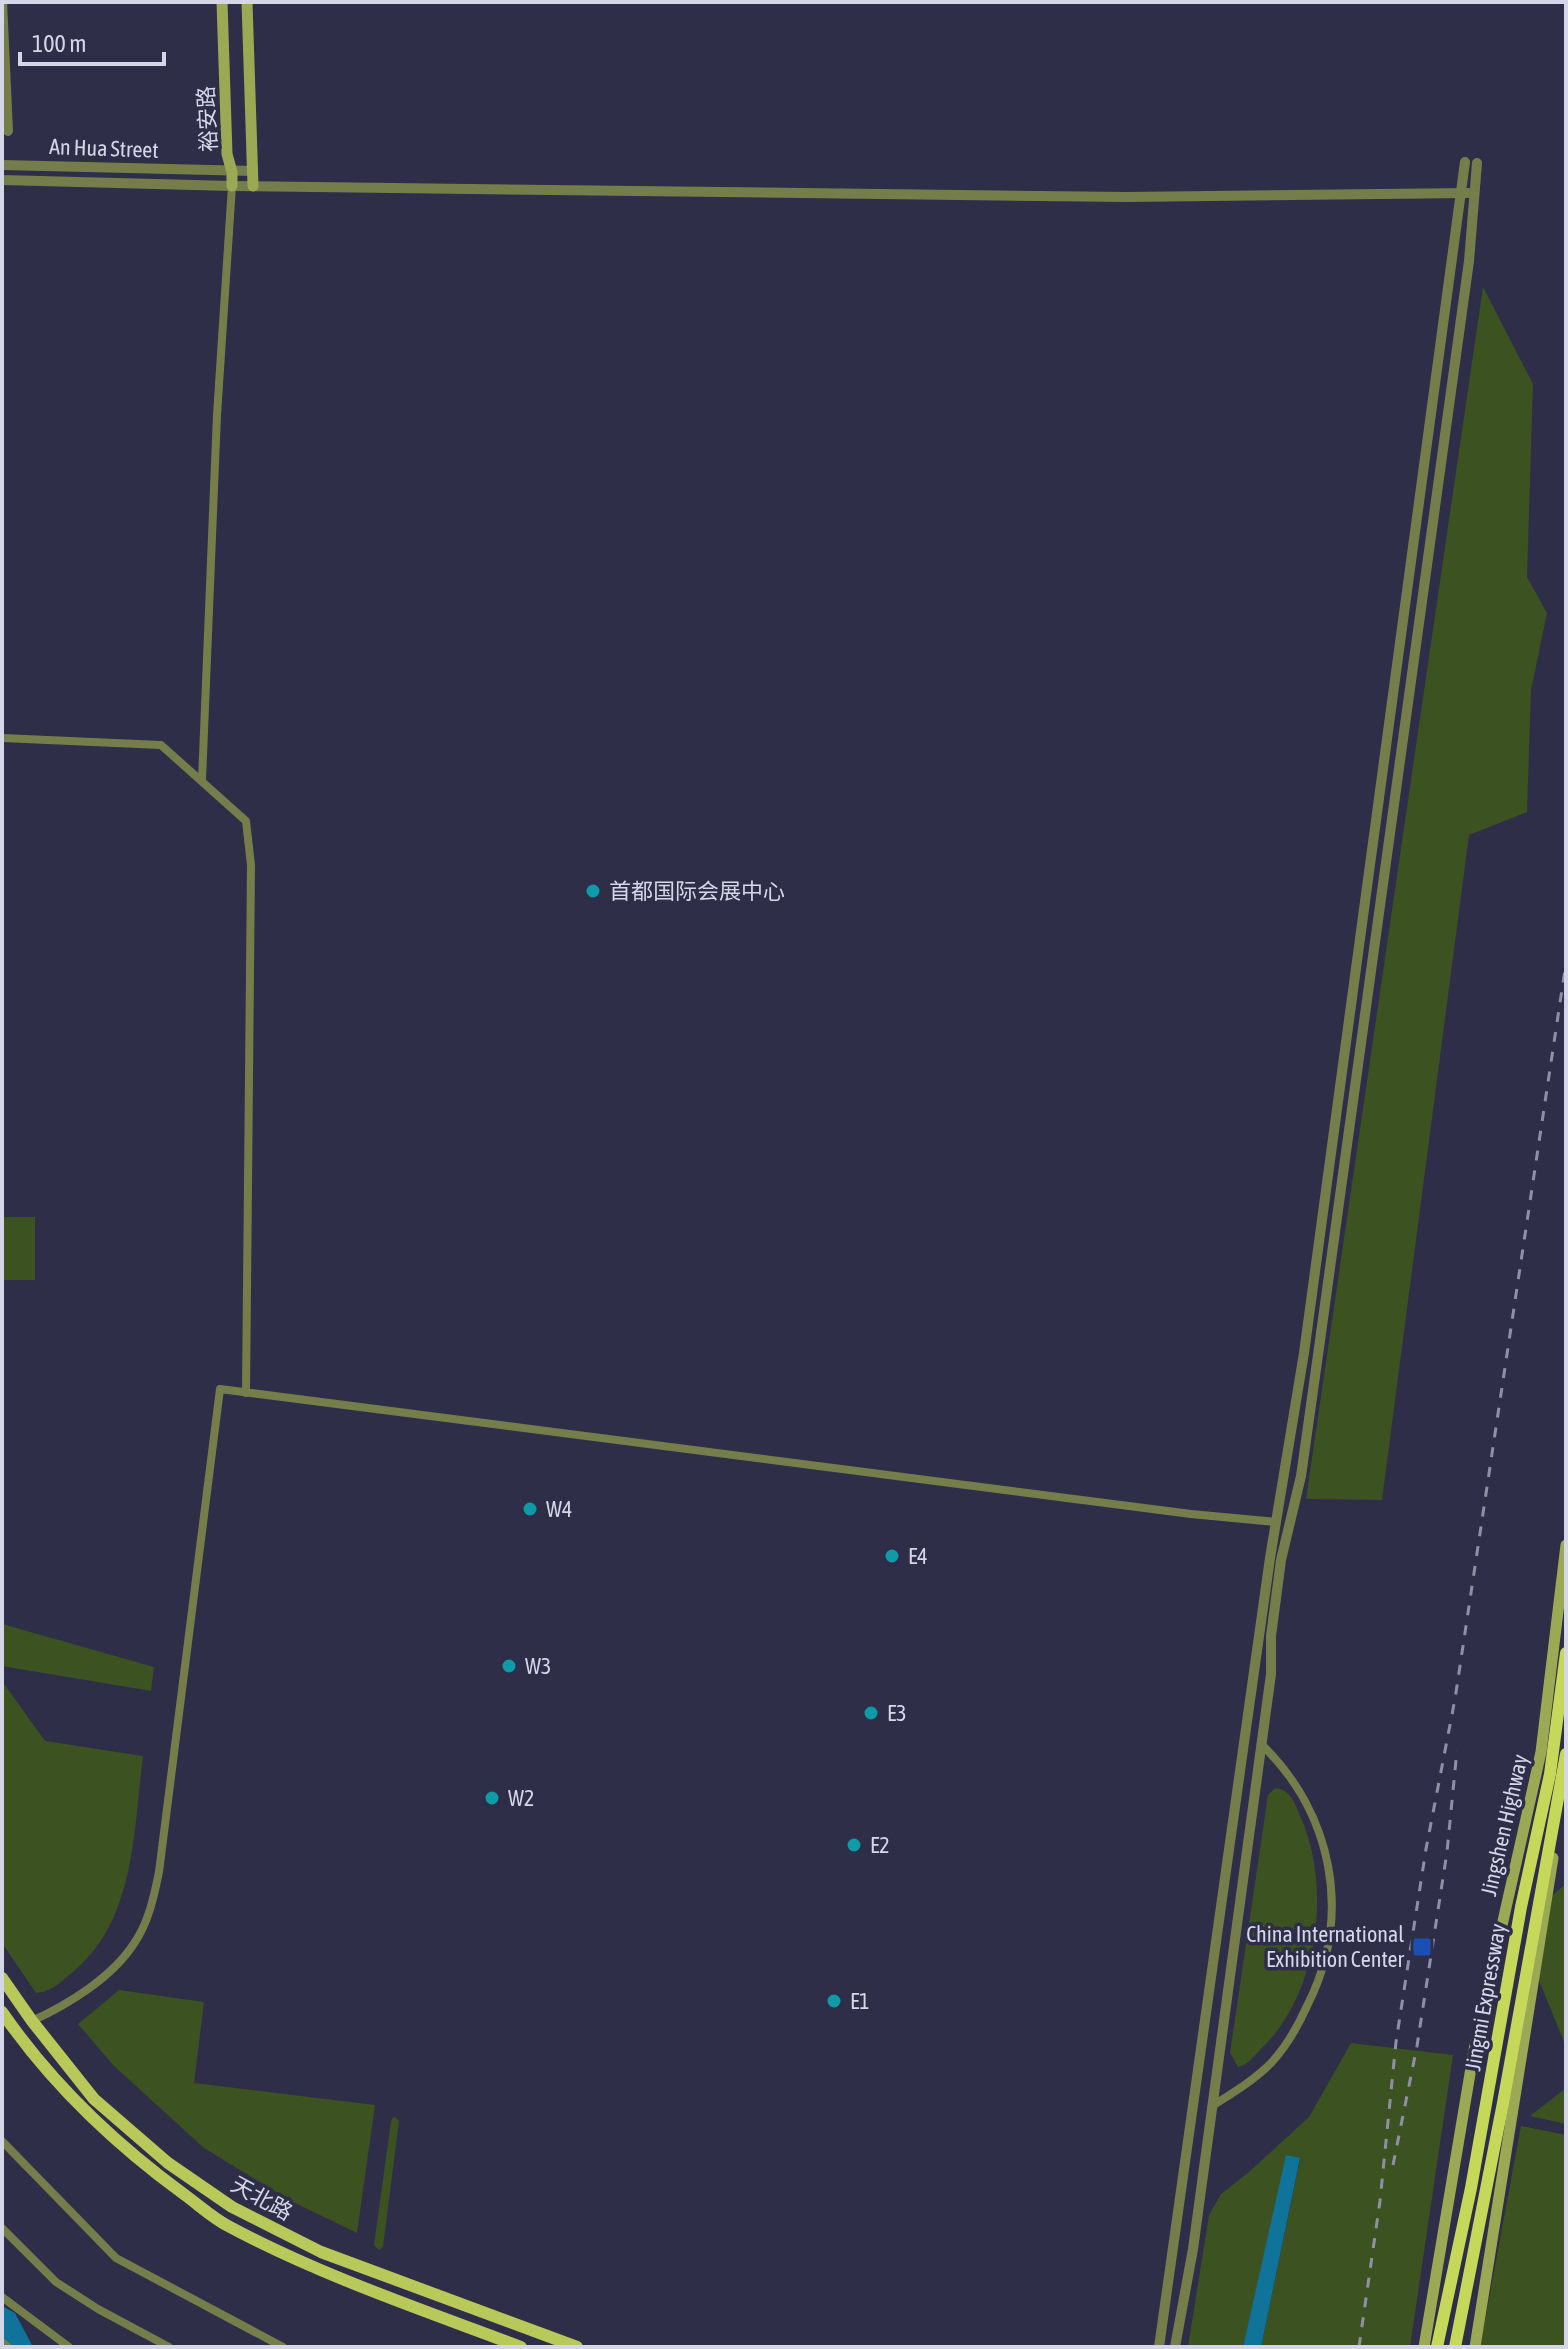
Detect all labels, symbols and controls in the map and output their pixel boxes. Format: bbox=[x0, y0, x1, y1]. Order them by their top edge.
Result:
scale bar bbox=[20, 16, 164, 66]
text: 100 m bbox=[32, 30, 86, 57]
street label: 裕安路 bbox=[192, 85, 222, 153]
street label: An Hua Street bbox=[49, 133, 159, 163]
place label: 首都国际会展中心 bbox=[609, 878, 785, 904]
marker: 首都国际会展中心 bbox=[584, 882, 602, 900]
place label: W4 bbox=[546, 1496, 572, 1522]
marker: W4 bbox=[521, 1500, 539, 1518]
place label: E4 bbox=[908, 1543, 928, 1569]
marker: E4 bbox=[883, 1547, 901, 1565]
place label: W3 bbox=[525, 1653, 551, 1679]
marker: W3 bbox=[500, 1657, 518, 1675]
place label: E3 bbox=[887, 1700, 907, 1726]
marker: E3 bbox=[862, 1704, 880, 1722]
street label: Jingshen Highway bbox=[1475, 1752, 1533, 1898]
place label: W2 bbox=[508, 1785, 534, 1811]
marker: W2 bbox=[483, 1789, 501, 1807]
place label: E2 bbox=[870, 1832, 890, 1858]
marker: E2 bbox=[845, 1836, 863, 1854]
place label: China International Exhibition Center bbox=[1246, 1921, 1404, 1972]
street label: Jingmi Expressway bbox=[1459, 1921, 1511, 2073]
marker: China International Exhibition Center bbox=[1411, 1936, 1433, 1958]
place label: E1 bbox=[850, 1988, 870, 2014]
marker: E1 bbox=[825, 1992, 843, 2010]
street label: 天北路 bbox=[227, 2171, 297, 2225]

